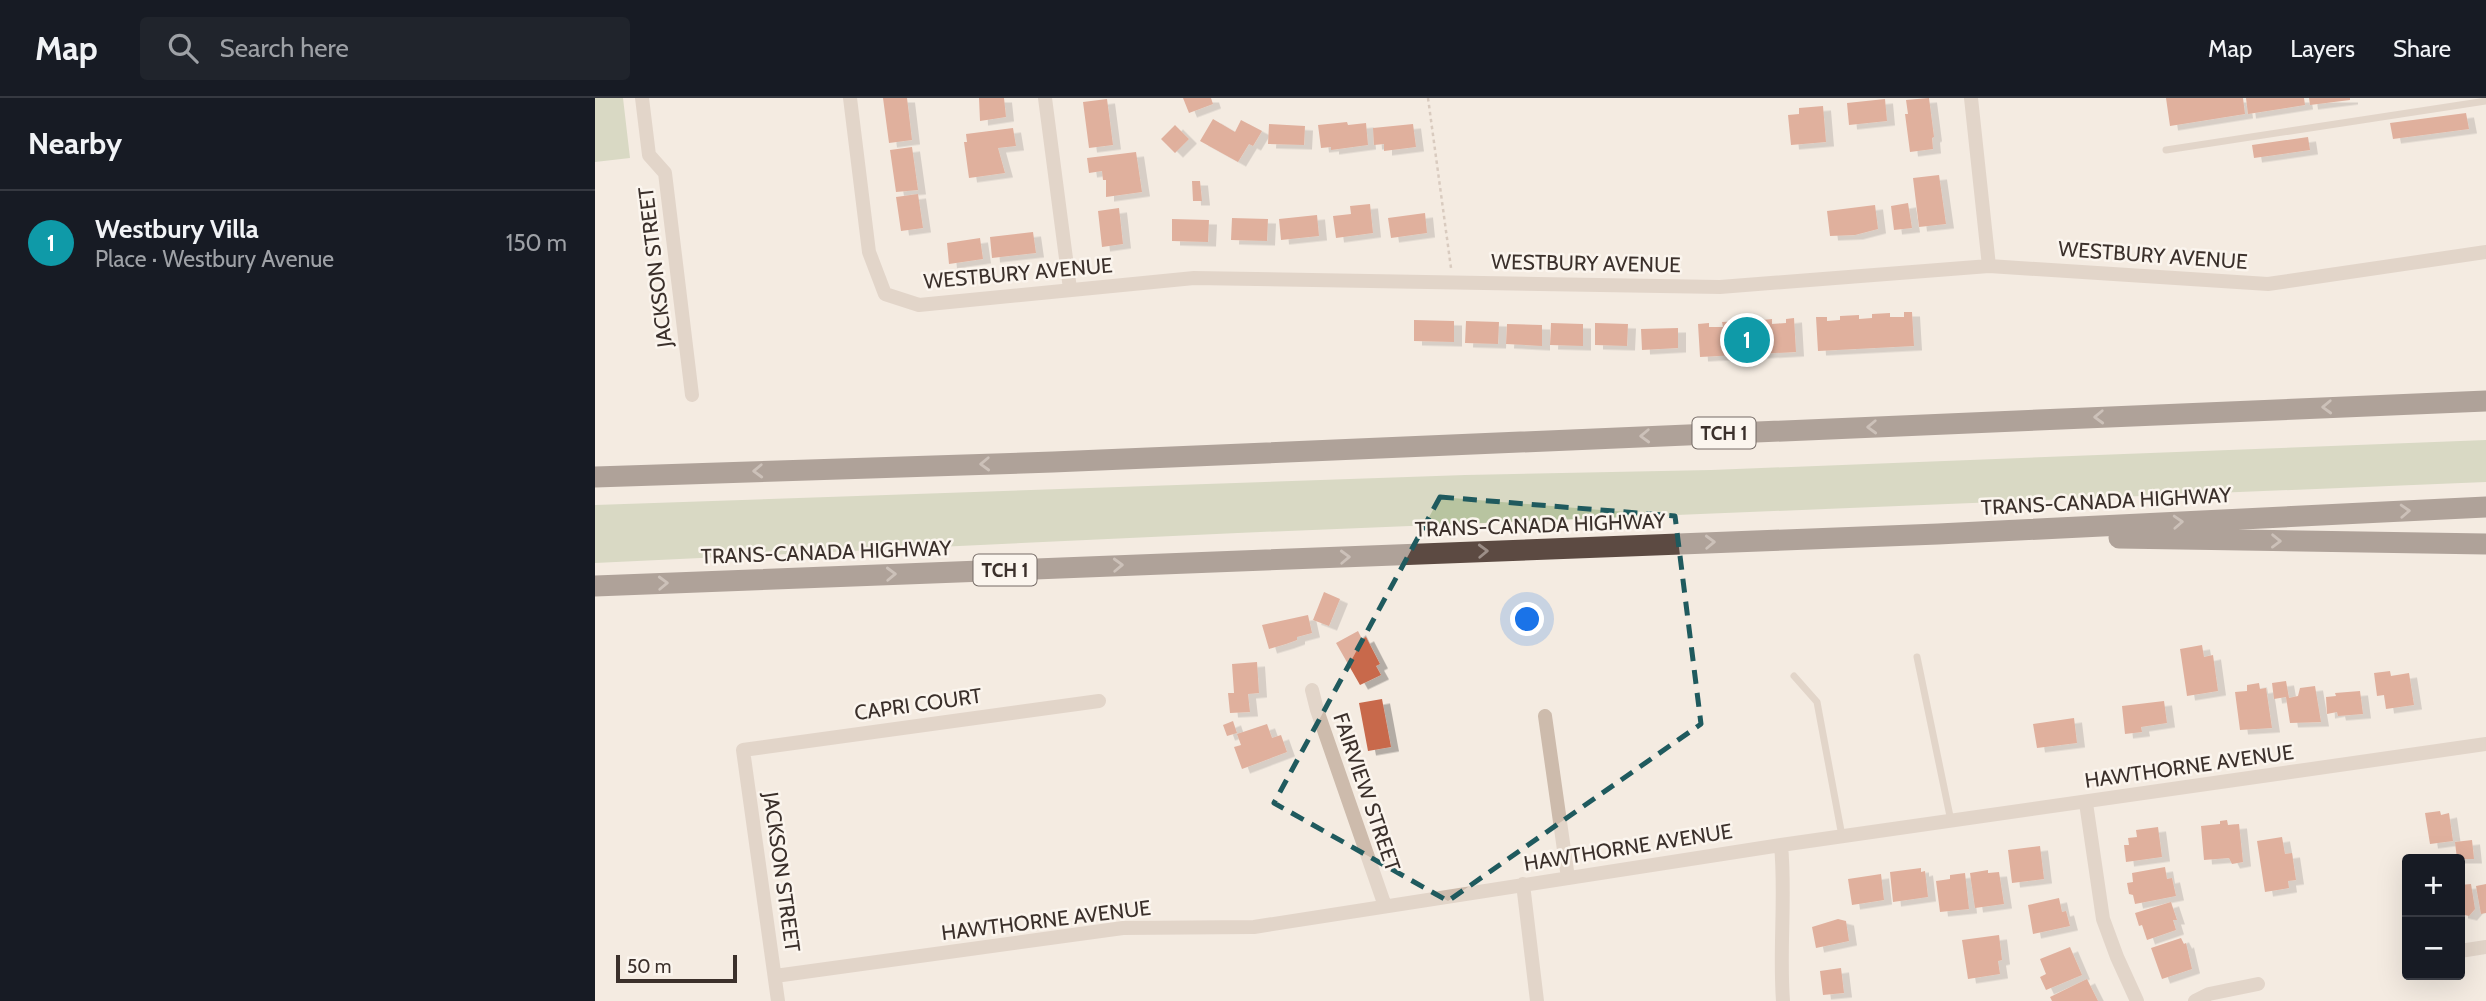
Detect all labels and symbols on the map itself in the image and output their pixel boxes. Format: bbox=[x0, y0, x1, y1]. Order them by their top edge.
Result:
street label: JACKSON STREET bbox=[633, 185, 677, 350]
street label: WESTBURY AVENUE bbox=[2057, 236, 2249, 274]
street label: WESTBURY AVENUE bbox=[1491, 249, 1681, 277]
street label: WESTBURY AVENUE bbox=[922, 252, 1114, 294]
pin: 1 bbox=[1724, 314, 1770, 366]
one-way arrow bbox=[2321, 400, 2332, 415]
one-way arrow bbox=[2093, 409, 2104, 424]
road number: TCH 1 bbox=[1693, 418, 1755, 448]
one-way arrow bbox=[1866, 419, 1877, 434]
one-way arrow bbox=[1639, 429, 1650, 444]
one-way arrow bbox=[979, 456, 990, 472]
one-way arrow bbox=[752, 464, 763, 479]
street label: TRANS-CANADA HIGHWAY bbox=[1980, 482, 2233, 520]
one-way arrow bbox=[2400, 504, 2411, 519]
street label: TRANS-CANADA HIGHWAY bbox=[1414, 508, 1667, 542]
one-way arrow bbox=[2172, 515, 2183, 530]
one-way arrow bbox=[2271, 533, 2281, 549]
street label: TRANS-CANADA HIGHWAY bbox=[700, 535, 953, 569]
one-way arrow bbox=[1705, 535, 1716, 550]
one-way arrow bbox=[1477, 544, 1488, 559]
one-way arrow bbox=[1340, 549, 1351, 564]
road number: TCH 1 bbox=[973, 555, 1037, 586]
one-way arrow bbox=[1113, 558, 1124, 573]
one-way arrow bbox=[885, 567, 896, 582]
one-way arrow bbox=[658, 575, 669, 591]
your location bbox=[1510, 602, 1544, 636]
street label: CAPRI COURT bbox=[853, 683, 983, 725]
street label: FAIRVIEW STREET bbox=[1328, 710, 1406, 874]
street label: HAWTHORNE AVENUE bbox=[2083, 739, 2295, 793]
street label: JACKSON STREET bbox=[758, 789, 806, 954]
street label: HAWTHORNE AVENUE bbox=[1522, 818, 1734, 876]
street label: HAWTHORNE AVENUE bbox=[940, 895, 1152, 945]
scale bar bbox=[616, 952, 737, 984]

